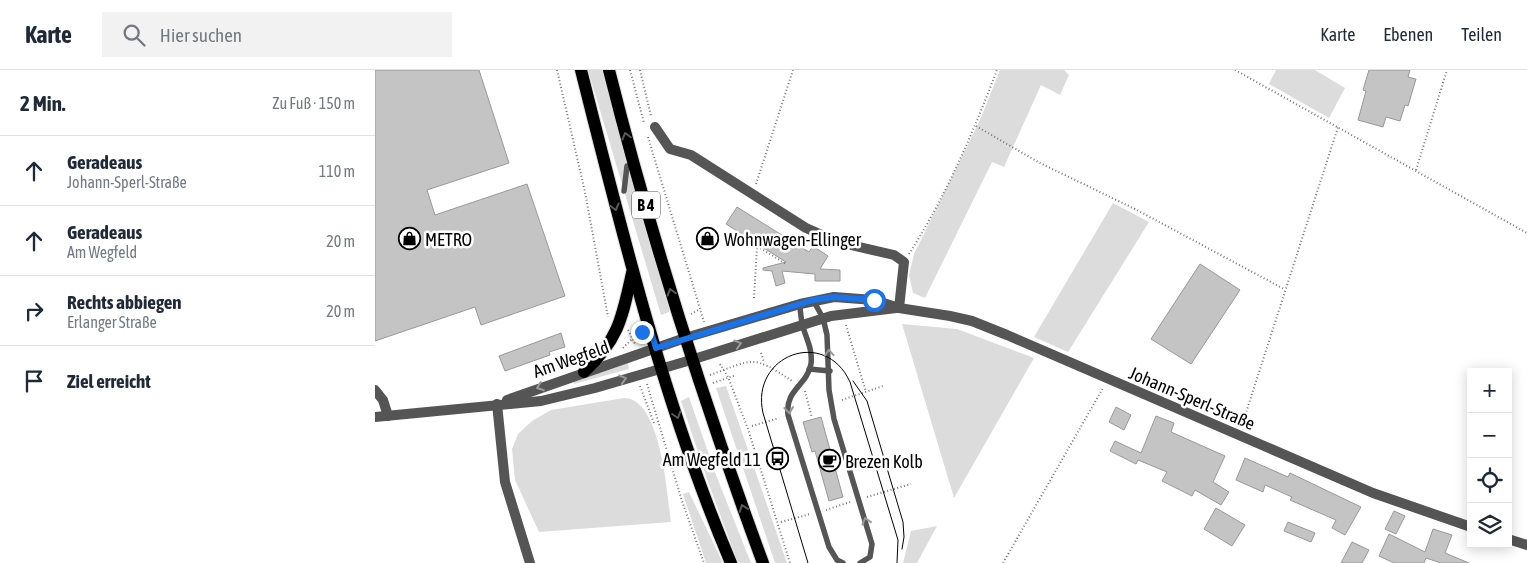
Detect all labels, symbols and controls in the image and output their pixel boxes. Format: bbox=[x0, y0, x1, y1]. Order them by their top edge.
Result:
search box bbox=[102, 12, 452, 57]
text: Karte bbox=[25, 21, 72, 48]
icon: search bbox=[120, 21, 148, 49]
text: Hier suchen bbox=[160, 24, 242, 46]
text: Karte bbox=[1320, 24, 1355, 45]
text: Ebenen bbox=[1383, 24, 1433, 45]
text: Teilen bbox=[1461, 24, 1502, 45]
text: 2 Min. bbox=[20, 91, 66, 115]
text: Zu Fuß · 150 m bbox=[272, 94, 355, 112]
one-way arrow bbox=[621, 131, 632, 140]
text: Geradeaus bbox=[67, 151, 142, 173]
icon: ahead bbox=[20, 157, 48, 185]
text: 110 m bbox=[319, 162, 355, 180]
text: Johann-Sperl-Straße bbox=[67, 173, 187, 191]
road number: B 4 bbox=[632, 192, 660, 218]
one-way arrow bbox=[609, 202, 620, 211]
text: Geradeaus bbox=[67, 221, 142, 243]
icon: ahead bbox=[20, 227, 48, 255]
shop icon: METRO bbox=[397, 227, 421, 251]
shop icon: Wohnwagen-Ellinger bbox=[696, 227, 720, 251]
place label: METRO bbox=[425, 229, 472, 250]
place label: Wohnwagen-Ellinger bbox=[724, 229, 862, 250]
text: 20 m bbox=[326, 232, 355, 250]
text: Am Wegfeld bbox=[67, 243, 137, 261]
one-way arrow bbox=[667, 288, 677, 296]
route start bbox=[863, 289, 886, 312]
text: Rechts abbiegen bbox=[67, 291, 182, 313]
icon: right bbox=[20, 297, 48, 325]
text: 20 m bbox=[326, 302, 355, 320]
text: Erlanger Straße bbox=[67, 313, 157, 331]
route end bbox=[631, 321, 654, 344]
street label: Am Wegfeld bbox=[530, 336, 612, 382]
one-way arrow bbox=[733, 340, 741, 350]
one-way arrow bbox=[823, 348, 834, 356]
street label: Johann-Sperl-Straße bbox=[1126, 362, 1258, 434]
icon: arrive bbox=[20, 367, 48, 395]
map controls bbox=[1467, 368, 1512, 548]
button: + bbox=[1467, 368, 1512, 413]
text: Ziel erreicht bbox=[67, 370, 151, 392]
one-way arrow bbox=[619, 375, 627, 385]
one-way arrow bbox=[536, 381, 545, 391]
one-way arrow bbox=[783, 407, 794, 415]
one-way arrow bbox=[671, 410, 681, 418]
button: − bbox=[1467, 413, 1512, 458]
bus stop icon: Am Wegfeld 11 bbox=[765, 447, 789, 471]
place label: Am Wegfeld 11 bbox=[663, 449, 761, 470]
cafe icon: Brezen Kolb bbox=[817, 449, 841, 473]
place label: Brezen Kolb bbox=[845, 451, 923, 472]
button: locate bbox=[1467, 458, 1512, 503]
button: layers bbox=[1467, 503, 1512, 548]
one-way arrow bbox=[739, 504, 749, 513]
one-way arrow bbox=[862, 518, 872, 526]

